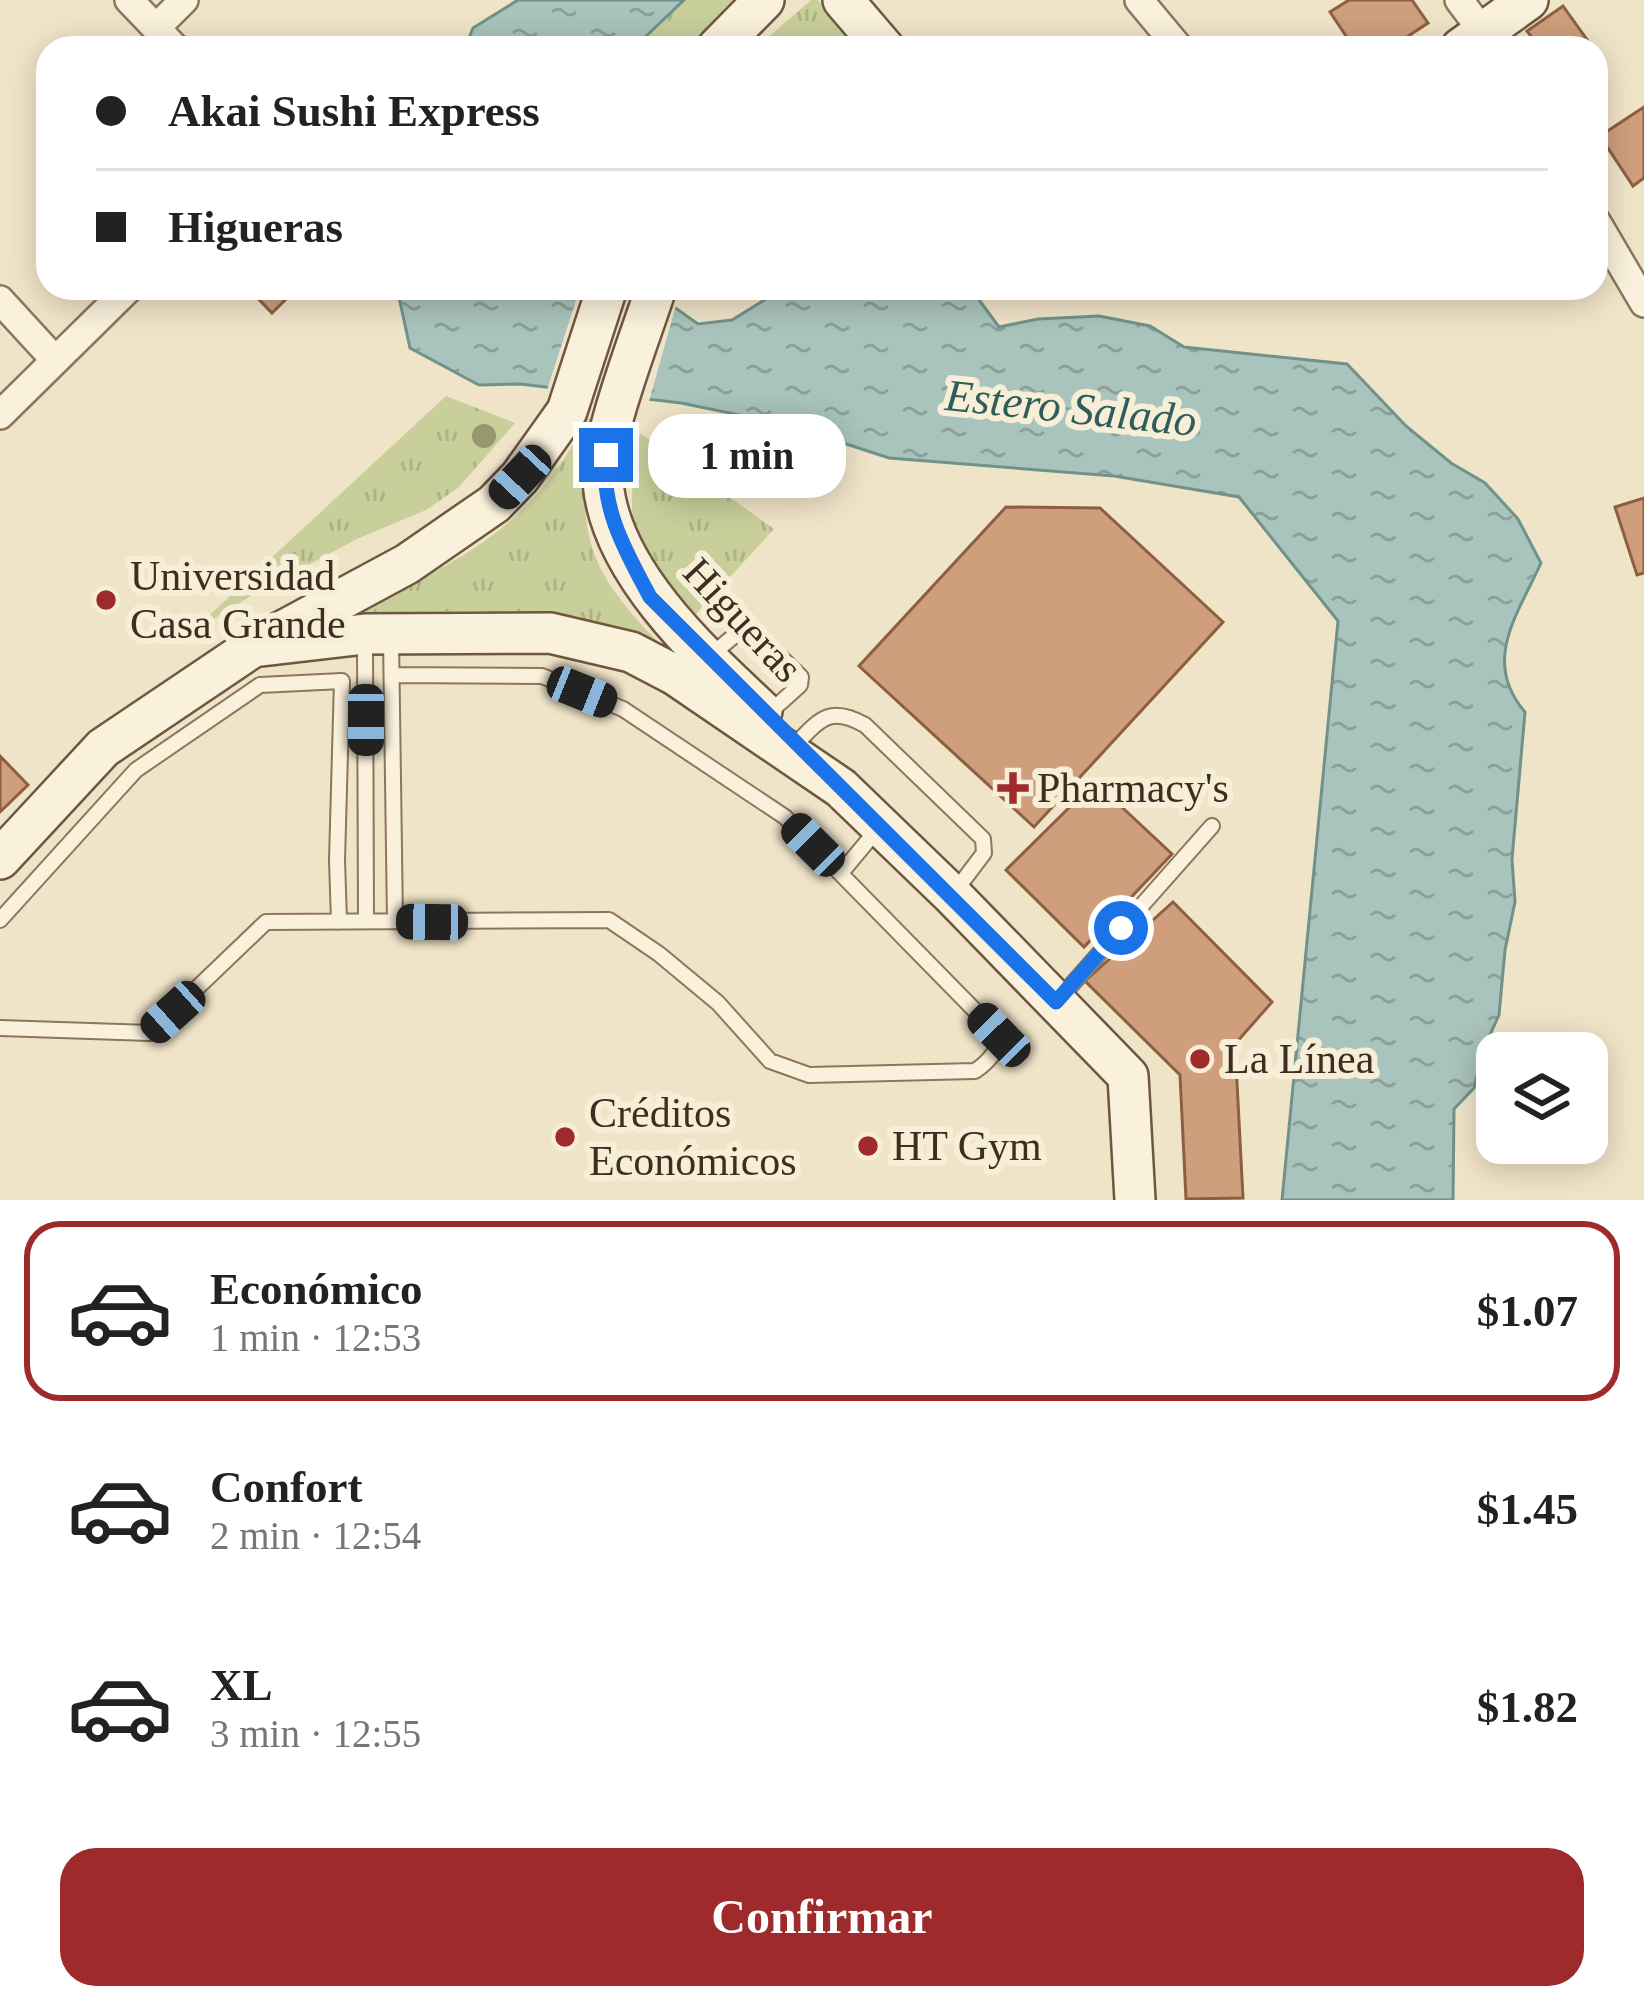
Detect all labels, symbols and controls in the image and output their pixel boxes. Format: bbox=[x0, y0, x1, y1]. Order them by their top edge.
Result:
text: Akai Sushi Express bbox=[168, 86, 540, 136]
text: Higueras bbox=[168, 202, 343, 252]
water label: Estero Salado bbox=[942, 370, 1199, 446]
callout: 1 min bbox=[648, 413, 846, 497]
route end bbox=[579, 428, 633, 482]
text: 1 min bbox=[700, 434, 794, 477]
car bbox=[482, 438, 558, 516]
street label: Higueras bbox=[674, 549, 812, 691]
place label: Universidad Casa Grande bbox=[130, 553, 346, 647]
marker: Universidad Casa Grande bbox=[93, 587, 119, 613]
car bbox=[542, 662, 622, 722]
car bbox=[348, 684, 384, 756]
place label: Pharmacy's bbox=[1037, 765, 1229, 811]
marker: Pharmacy's bbox=[1000, 775, 1026, 801]
car bbox=[775, 807, 851, 883]
route start bbox=[1094, 901, 1148, 955]
car bbox=[396, 903, 468, 941]
car bbox=[134, 975, 212, 1049]
car bbox=[961, 997, 1037, 1073]
map controls bbox=[1476, 1032, 1608, 1164]
button: layers bbox=[1476, 1032, 1608, 1164]
place label: La Línea bbox=[1224, 1036, 1375, 1082]
marker: La Línea bbox=[1187, 1046, 1213, 1072]
place label: Créditos Económicos bbox=[589, 1090, 797, 1184]
place label: HT Gym bbox=[892, 1123, 1042, 1169]
marker: Créditos Económicos bbox=[552, 1124, 578, 1150]
marker: HT Gym bbox=[855, 1133, 881, 1159]
icon: car bbox=[66, 1257, 174, 1365]
text: Económico bbox=[210, 1264, 422, 1314]
text: $1.07 bbox=[1477, 1286, 1578, 1336]
text: 1 min · 12:53 bbox=[210, 1316, 421, 1359]
icon: car bbox=[66, 1455, 174, 1563]
text: Confort bbox=[210, 1462, 362, 1512]
text: $1.45 bbox=[1477, 1484, 1578, 1534]
text: 2 min · 12:54 bbox=[210, 1514, 421, 1557]
icon: car bbox=[66, 1653, 174, 1761]
text: XL bbox=[210, 1660, 273, 1710]
text: $1.82 bbox=[1477, 1682, 1578, 1732]
text: 3 min · 12:55 bbox=[210, 1712, 421, 1755]
button: Confirmar bbox=[60, 1848, 1584, 1986]

